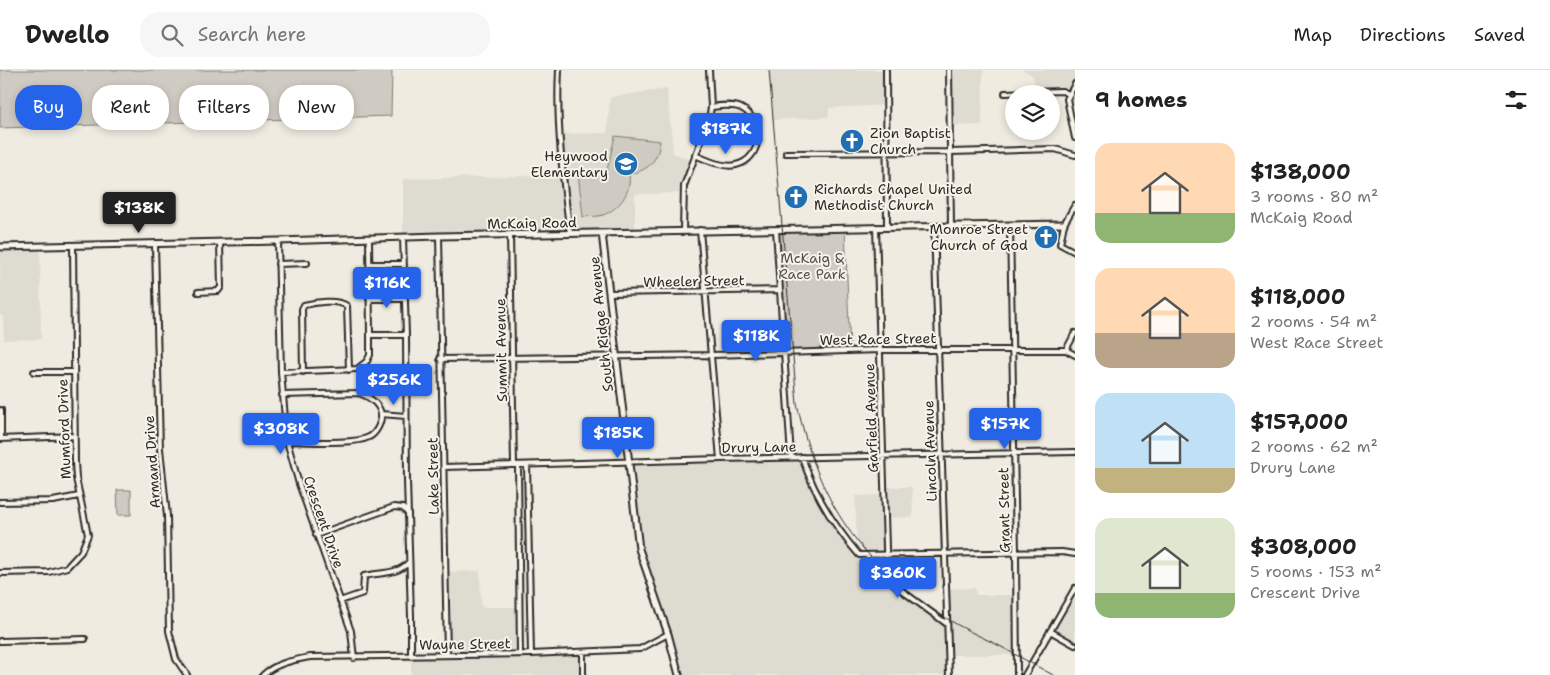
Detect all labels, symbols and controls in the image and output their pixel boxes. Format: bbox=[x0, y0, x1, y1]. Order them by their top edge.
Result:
search box bbox=[140, 12, 490, 57]
text: Dwello bbox=[25, 19, 110, 51]
icon: search bbox=[158, 21, 186, 49]
text: Search here bbox=[198, 22, 306, 47]
text: Map bbox=[1294, 23, 1332, 47]
text: Directions bbox=[1360, 23, 1446, 47]
text: Saved bbox=[1474, 23, 1525, 47]
chip: Buy bbox=[15, 85, 82, 130]
chip: Rent bbox=[92, 85, 169, 130]
chip: Filters bbox=[179, 85, 269, 130]
chip: New bbox=[279, 85, 354, 130]
map controls bbox=[1005, 85, 1060, 140]
button: layers bbox=[1005, 85, 1060, 140]
text: 9 homes bbox=[1095, 86, 1187, 114]
icon: filters bbox=[1502, 86, 1530, 114]
pin: $187K bbox=[691, 112, 761, 155]
text: $187K bbox=[701, 118, 751, 139]
place label: Zion Baptist Church bbox=[870, 124, 951, 158]
church icon: Zion Baptist Church bbox=[839, 128, 865, 154]
place label: Heywood Elementary bbox=[531, 147, 608, 181]
school or university icon: Heywood Elementary bbox=[613, 151, 639, 177]
text: $138,000 bbox=[1250, 158, 1351, 186]
icon: home bbox=[1135, 163, 1195, 223]
place label: Richards Chapel United Methodist Church bbox=[814, 180, 972, 214]
church icon: Richards Chapel United Methodist Church bbox=[783, 184, 809, 210]
text: 3 rooms · 80 m² bbox=[1250, 186, 1378, 207]
pin: $138K bbox=[104, 191, 174, 234]
text: $138K bbox=[114, 197, 164, 218]
text: McKaig Road bbox=[1250, 207, 1353, 228]
street label: McKaig Road bbox=[487, 213, 577, 233]
place label: Monroe Street Church of God bbox=[930, 220, 1028, 254]
church icon: Monroe Street Church of God bbox=[1033, 224, 1059, 250]
park label: McKaig & Race Park bbox=[778, 249, 846, 283]
street label: South Ridge Avenue bbox=[585, 255, 617, 393]
pin: $116K bbox=[352, 266, 422, 309]
street label: Wheeler Street bbox=[643, 271, 745, 291]
text: $116K bbox=[364, 272, 410, 293]
text: $118,000 bbox=[1250, 283, 1345, 311]
icon: home bbox=[1135, 288, 1195, 348]
street label: Summit Avenue bbox=[491, 298, 511, 402]
text: 2 rooms · 54 m² bbox=[1250, 311, 1377, 332]
pin: $118K bbox=[721, 320, 791, 362]
text: $118K bbox=[733, 325, 779, 346]
street label: West Race Street bbox=[819, 329, 937, 349]
text: West Race Street bbox=[1250, 332, 1384, 353]
street label: Garfield Avenue bbox=[860, 363, 882, 473]
pin: $256K bbox=[359, 364, 429, 406]
text: $256K bbox=[367, 369, 421, 390]
street label: Mumford Drive bbox=[53, 378, 75, 479]
street label: Lincoln Avenue bbox=[919, 400, 941, 502]
pin: $157K bbox=[970, 408, 1040, 450]
text: $157,000 bbox=[1250, 408, 1348, 436]
pin: $308K bbox=[246, 412, 316, 455]
text: $157K bbox=[980, 413, 1030, 434]
icon: home bbox=[1135, 413, 1195, 473]
street label: Armand Drive bbox=[140, 415, 164, 509]
pin: $185K bbox=[583, 416, 653, 459]
text: $308K bbox=[253, 418, 309, 439]
text: $185K bbox=[593, 422, 643, 443]
text: 2 rooms · 62 m² bbox=[1250, 436, 1378, 457]
street label: Lake Street bbox=[423, 437, 443, 515]
street label: Drury Lane bbox=[721, 437, 797, 457]
text: Drury Lane bbox=[1250, 457, 1336, 478]
street label: Grant Street bbox=[994, 467, 1014, 553]
street label: Crescent Drive bbox=[300, 473, 348, 571]
text: $308,000 bbox=[1250, 533, 1357, 561]
icon: home bbox=[1135, 538, 1195, 598]
pin: $360K bbox=[863, 556, 933, 599]
text: 5 rooms · 153 m² bbox=[1250, 561, 1382, 582]
text: $360K bbox=[870, 562, 926, 583]
text: Crescent Drive bbox=[1250, 582, 1360, 603]
street label: Wayne Street bbox=[419, 634, 511, 654]

